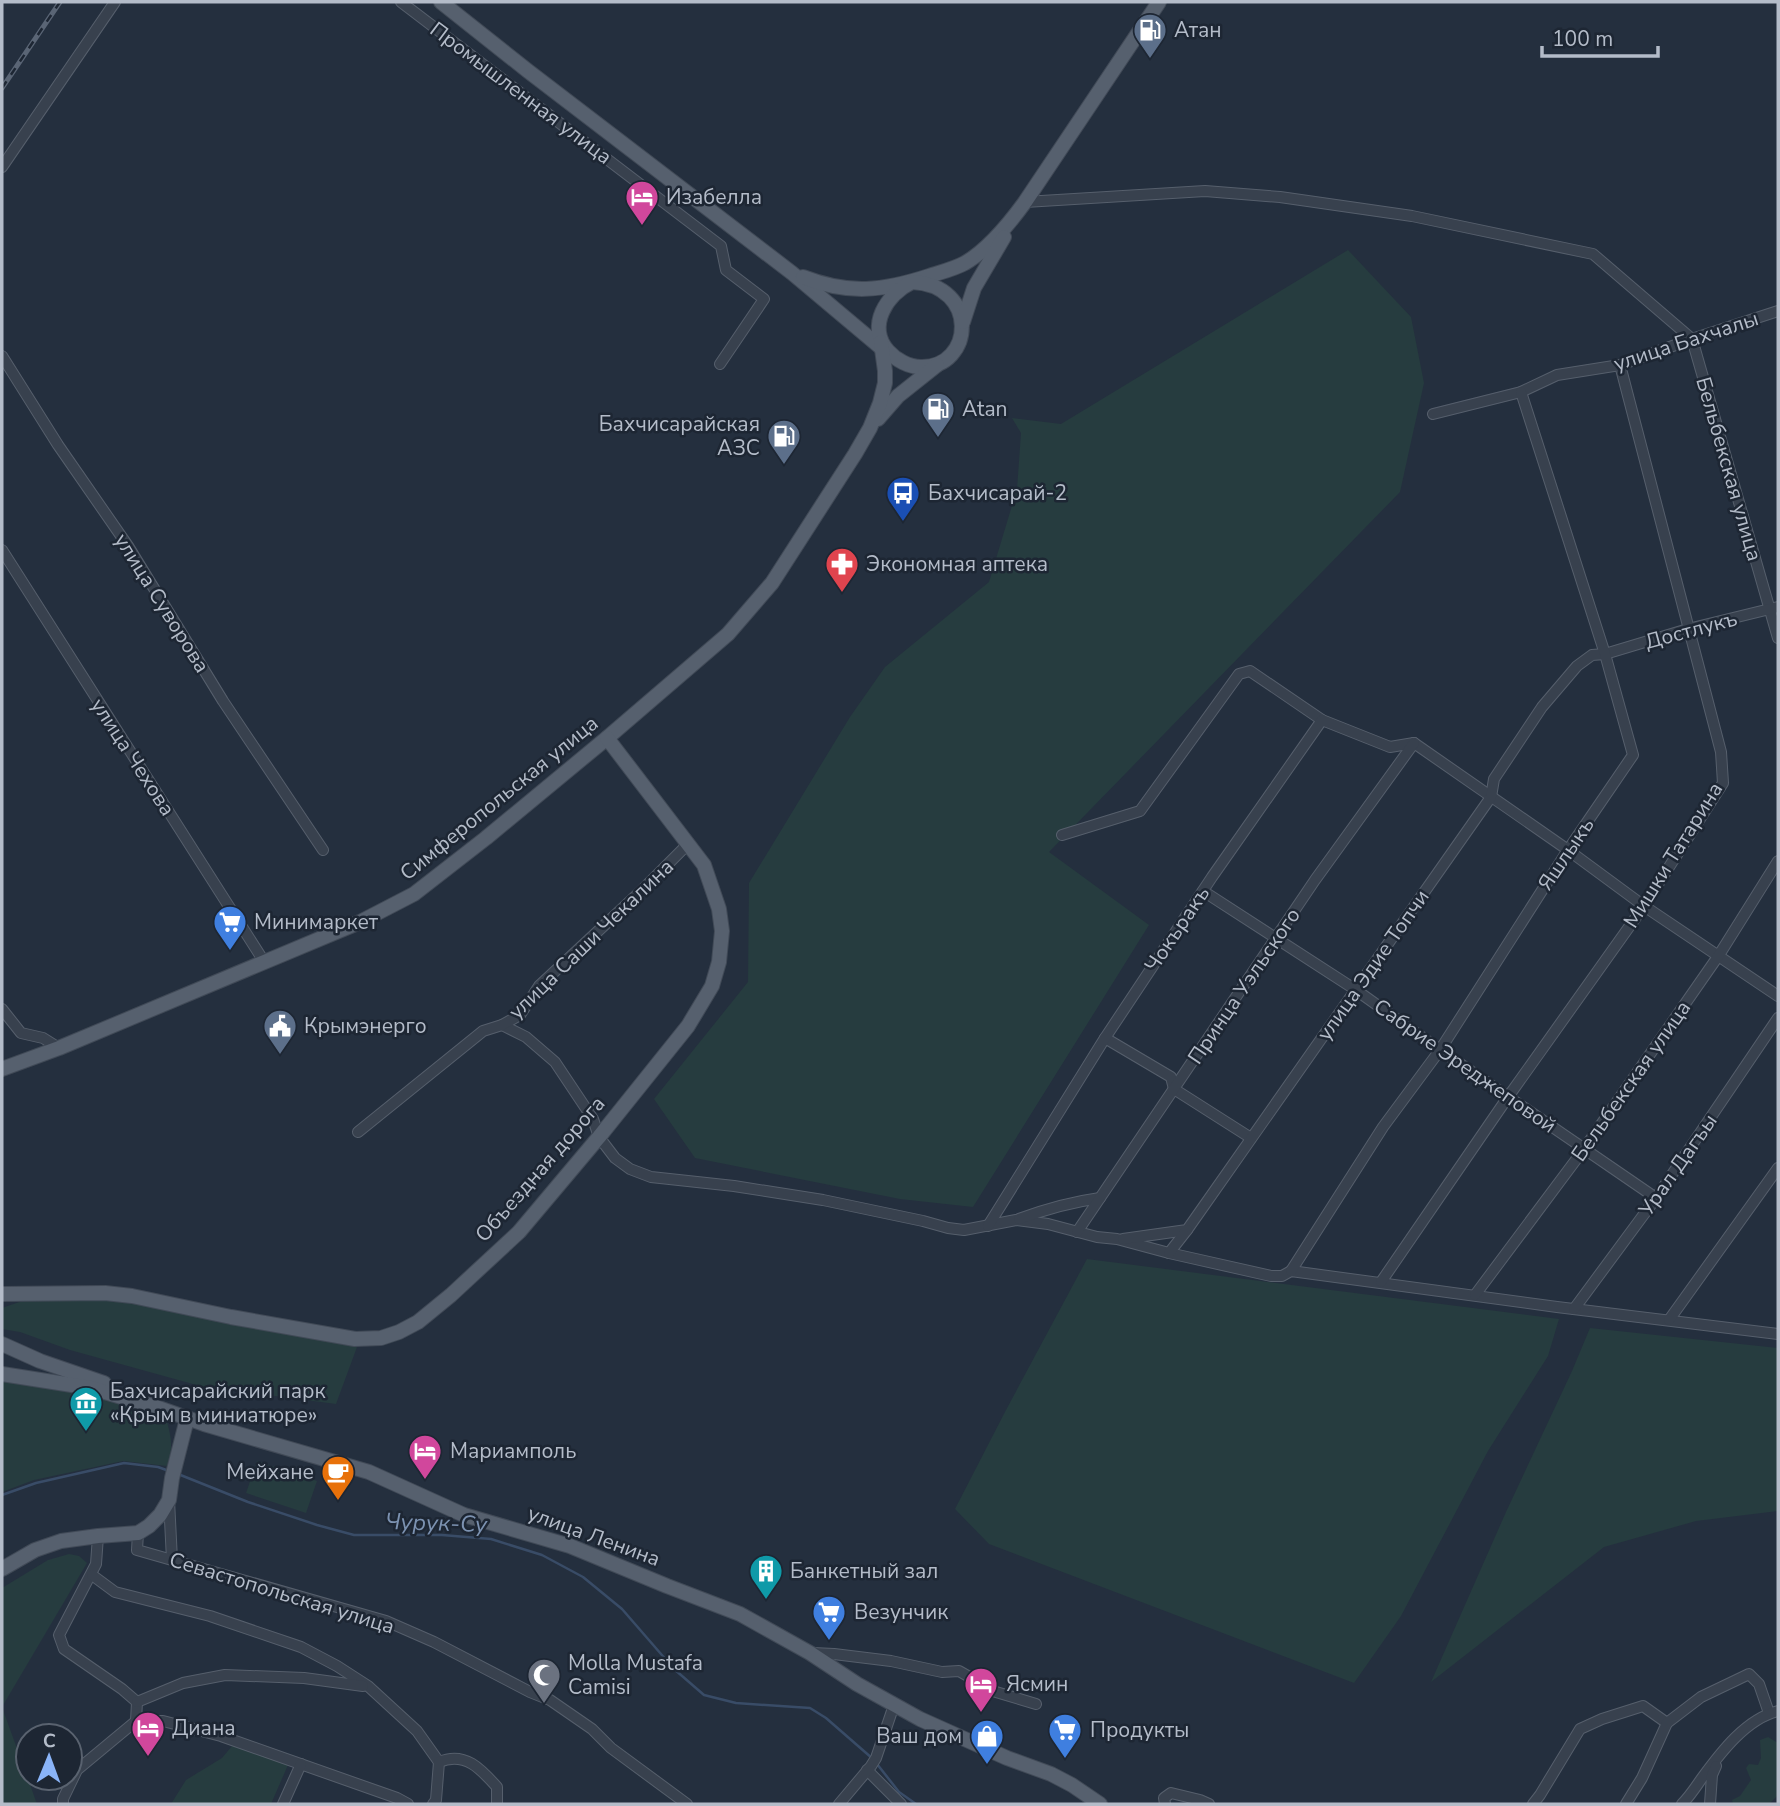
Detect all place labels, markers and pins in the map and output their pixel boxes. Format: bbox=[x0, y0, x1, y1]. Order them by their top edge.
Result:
fuel station icon: Атан bbox=[1131, 11, 1169, 60]
place label: Атан bbox=[1174, 16, 1222, 44]
hotel icon: Изабелла bbox=[623, 178, 661, 227]
place label: Изабелла bbox=[666, 183, 762, 211]
fuel station icon: Atan bbox=[919, 390, 957, 439]
place label: Atan bbox=[962, 395, 1007, 423]
place label: Бахчисарайская АЗС bbox=[599, 410, 760, 462]
fuel station icon: Бахчисарайская АЗС bbox=[765, 417, 803, 466]
bus stop icon: Бахчисарай-2 bbox=[884, 474, 922, 523]
place label: Бахчисарай-2 bbox=[928, 479, 1067, 507]
pharmacy icon: Экономная аптека bbox=[823, 545, 861, 594]
place label: Экономная аптека bbox=[866, 550, 1048, 578]
supermarket icon: Минимаркет bbox=[211, 903, 249, 952]
place label: Минимаркет bbox=[254, 908, 379, 936]
public building icon: Крымэнерго bbox=[261, 1007, 299, 1056]
place label: Крымэнерго bbox=[304, 1012, 427, 1040]
place label: Бахчисарайский парк «Крым в миниатюре» bbox=[110, 1377, 327, 1429]
museum icon: Бахчисарайский парк «Крым в миниатюре» bbox=[67, 1384, 105, 1433]
hotel icon: Мариамполь bbox=[406, 1432, 444, 1481]
place label: Мариамполь bbox=[450, 1437, 576, 1465]
cafe icon: Мейхане bbox=[319, 1453, 357, 1502]
place label: Мейхане bbox=[226, 1458, 314, 1486]
building icon: Банкетный зал bbox=[747, 1552, 785, 1601]
place label: Банкетный зал bbox=[790, 1557, 938, 1585]
supermarket icon: Везунчик bbox=[810, 1593, 848, 1642]
place label: Везунчик bbox=[854, 1598, 949, 1626]
place label: Molla Mustafa Camisi bbox=[568, 1649, 703, 1701]
mosque icon: Molla Mustafa Camisi bbox=[525, 1656, 563, 1705]
hotel icon: Ясмин bbox=[962, 1665, 1000, 1714]
place label: Ясмин bbox=[1006, 1670, 1068, 1698]
hotel icon: Диана bbox=[129, 1709, 167, 1758]
supermarket icon: Продукты bbox=[1046, 1711, 1084, 1760]
place label: Диана bbox=[172, 1714, 236, 1742]
place label: Продукты bbox=[1090, 1716, 1189, 1744]
shop icon: Ваш дом bbox=[968, 1717, 1006, 1766]
place label: Ваш дом bbox=[876, 1722, 962, 1750]

